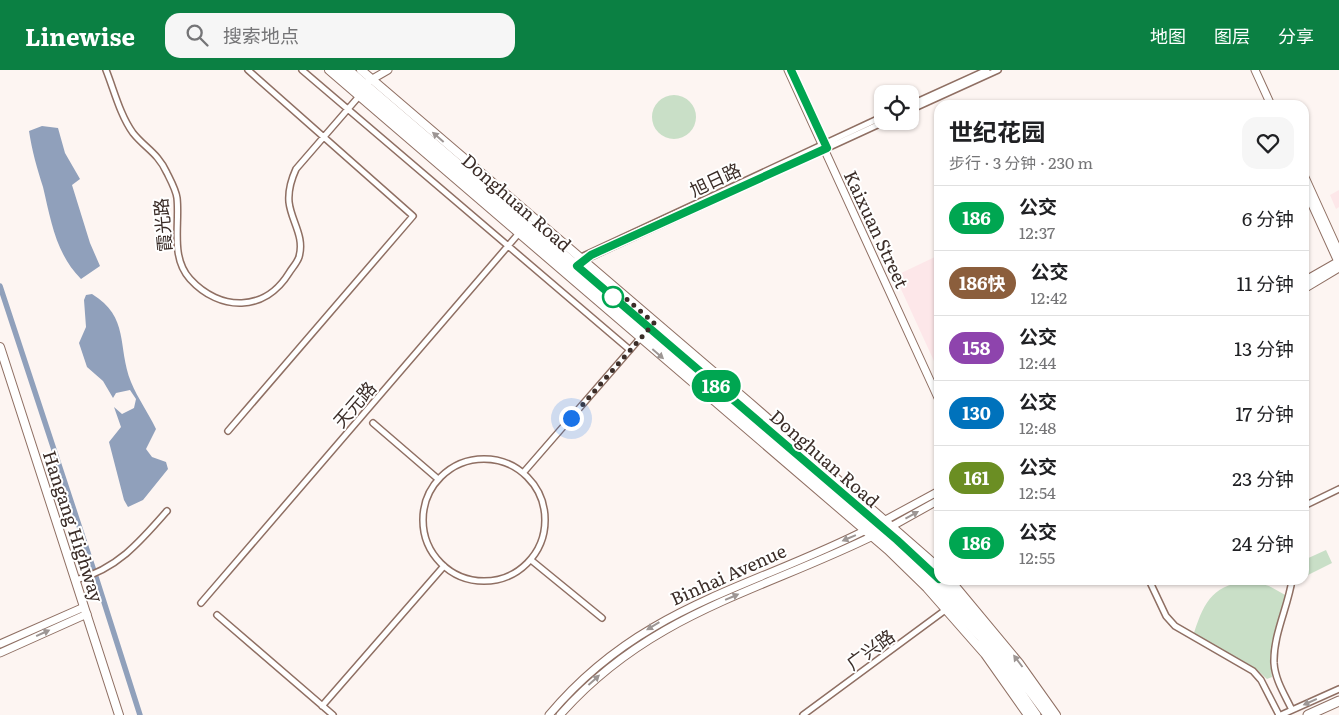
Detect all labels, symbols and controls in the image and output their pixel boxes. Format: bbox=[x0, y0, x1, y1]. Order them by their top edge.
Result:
search box bbox=[165, 13, 515, 58]
text: Linewise bbox=[25, 18, 135, 53]
icon: search bbox=[183, 21, 211, 49]
text: 搜索地点 bbox=[223, 21, 299, 49]
text: 地图 bbox=[1150, 22, 1186, 49]
text: 图层 bbox=[1214, 22, 1250, 49]
text: 分享 bbox=[1278, 22, 1314, 49]
map controls bbox=[874, 85, 919, 130]
button: locate bbox=[874, 85, 919, 130]
text: 世纪花园 bbox=[949, 113, 1045, 148]
button: heart bbox=[1242, 117, 1294, 169]
one-way arrow bbox=[431, 131, 444, 142]
street label: Donghuan Road bbox=[456, 147, 578, 257]
text: 步行 · 3 分钟 · 230 m bbox=[949, 150, 1093, 174]
street label: 旭日路 bbox=[685, 155, 745, 203]
street label: Kaixuan Street bbox=[838, 166, 916, 293]
text: 公交 bbox=[1019, 192, 1057, 220]
street label: 霞光路 bbox=[146, 197, 178, 253]
text: 186 bbox=[962, 204, 991, 231]
text: 6 分钟 bbox=[1242, 204, 1294, 232]
text: 12:37 bbox=[1019, 220, 1055, 244]
text: 公交 bbox=[1031, 257, 1069, 285]
text: 186快 bbox=[959, 269, 1006, 296]
text: 11 分钟 bbox=[1237, 269, 1294, 297]
text: 12:42 bbox=[1031, 285, 1067, 309]
unlabelled marker bbox=[602, 286, 624, 308]
text: 公交 bbox=[1019, 322, 1057, 350]
text: 158 bbox=[963, 334, 990, 361]
text: 13 分钟 bbox=[1234, 334, 1294, 362]
one-way arrow bbox=[651, 348, 664, 359]
text: 12:44 bbox=[1019, 350, 1056, 374]
line badge: 186 bbox=[687, 370, 745, 402]
text: 186 bbox=[702, 372, 730, 399]
street label: 天元路 bbox=[326, 375, 382, 433]
text: 公交 bbox=[1019, 387, 1057, 415]
text: 130 bbox=[962, 399, 991, 426]
text: 17 分钟 bbox=[1235, 399, 1294, 427]
street label: Donghuan Road bbox=[764, 403, 886, 513]
your location bbox=[559, 406, 584, 431]
text: 12:48 bbox=[1019, 415, 1056, 439]
street label: Hangang Highway bbox=[37, 447, 111, 606]
text: 公交 bbox=[1019, 452, 1057, 480]
text: 161 bbox=[964, 464, 989, 491]
text: 23 分钟 bbox=[1232, 464, 1294, 492]
text: 12:54 bbox=[1019, 480, 1056, 504]
one-way arrow bbox=[905, 511, 919, 520]
text: 公交 bbox=[1019, 517, 1057, 545]
text: 186 bbox=[962, 529, 991, 556]
text: 24 分钟 bbox=[1232, 529, 1294, 557]
one-way arrow bbox=[842, 534, 856, 542]
street label: Binhai Avenue bbox=[666, 536, 790, 612]
text: 12:55 bbox=[1019, 545, 1055, 569]
one-way arrow bbox=[725, 592, 739, 600]
one-way arrow bbox=[647, 621, 660, 630]
street label: 广兴路 bbox=[840, 622, 900, 676]
one-way arrow bbox=[36, 629, 50, 637]
one-way arrow bbox=[1012, 655, 1023, 668]
one-way arrow bbox=[587, 674, 599, 686]
one-way arrow bbox=[1303, 698, 1317, 706]

